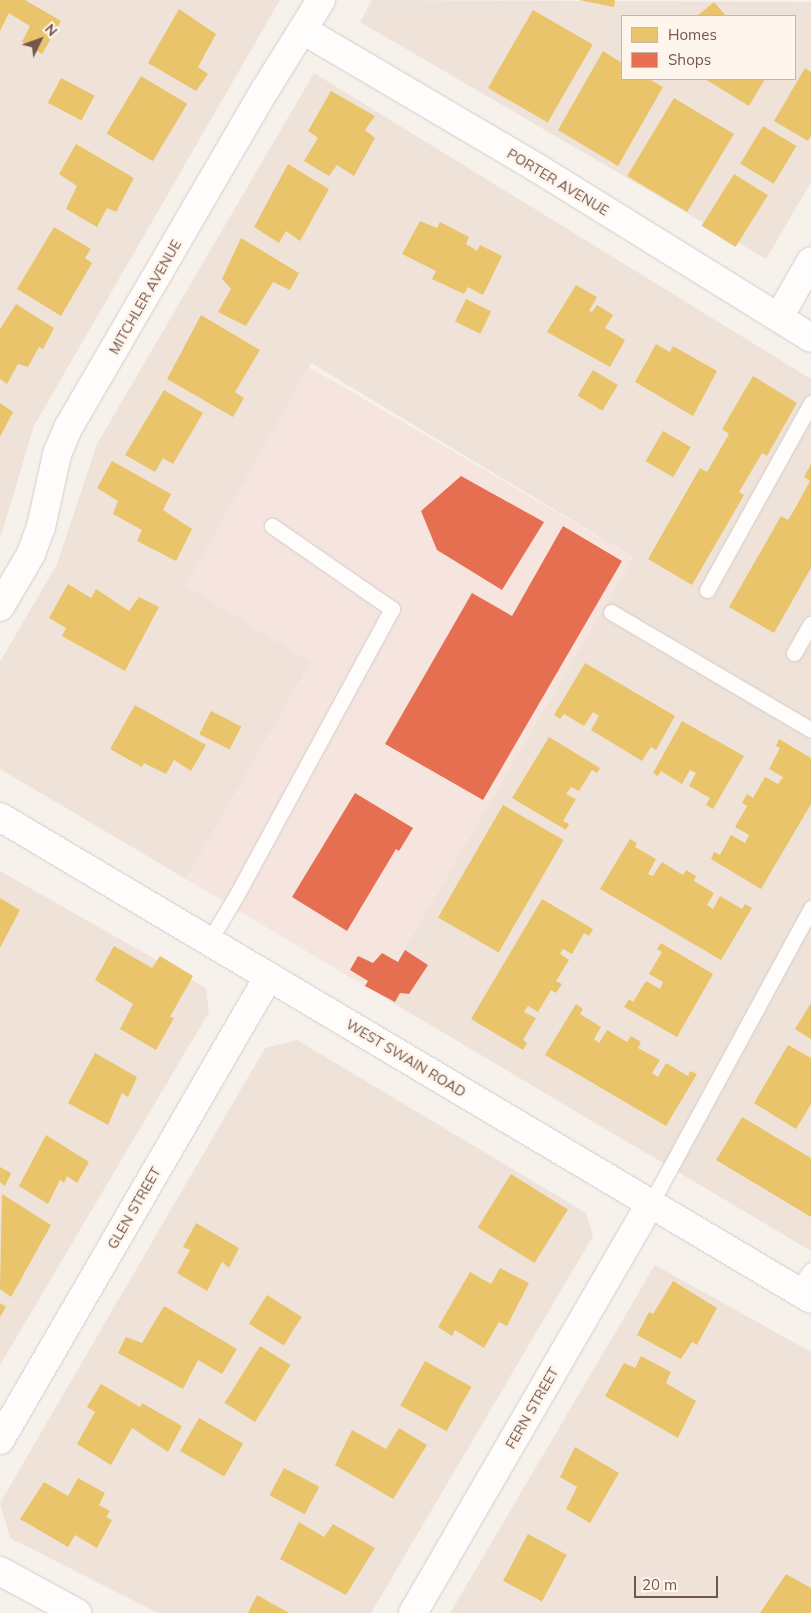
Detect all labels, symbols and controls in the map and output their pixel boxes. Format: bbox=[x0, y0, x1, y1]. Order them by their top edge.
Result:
north arrow bbox=[15, 15, 65, 65]
legend bbox=[621, 15, 796, 80]
text: N bbox=[41, 20, 61, 40]
text: Homes bbox=[668, 25, 717, 44]
text: Shops bbox=[668, 50, 711, 69]
street label: PORTER AVENUE bbox=[504, 145, 612, 219]
street label: MITCHLER AVENUE bbox=[105, 237, 185, 357]
street label: WEST SWAIN ROAD bbox=[343, 1016, 469, 1100]
street label: GLEN STREET bbox=[104, 1164, 164, 1252]
street label: FERN STREET bbox=[502, 1364, 562, 1452]
scale bar bbox=[636, 1566, 720, 1598]
text: 20 m bbox=[642, 1575, 677, 1594]

